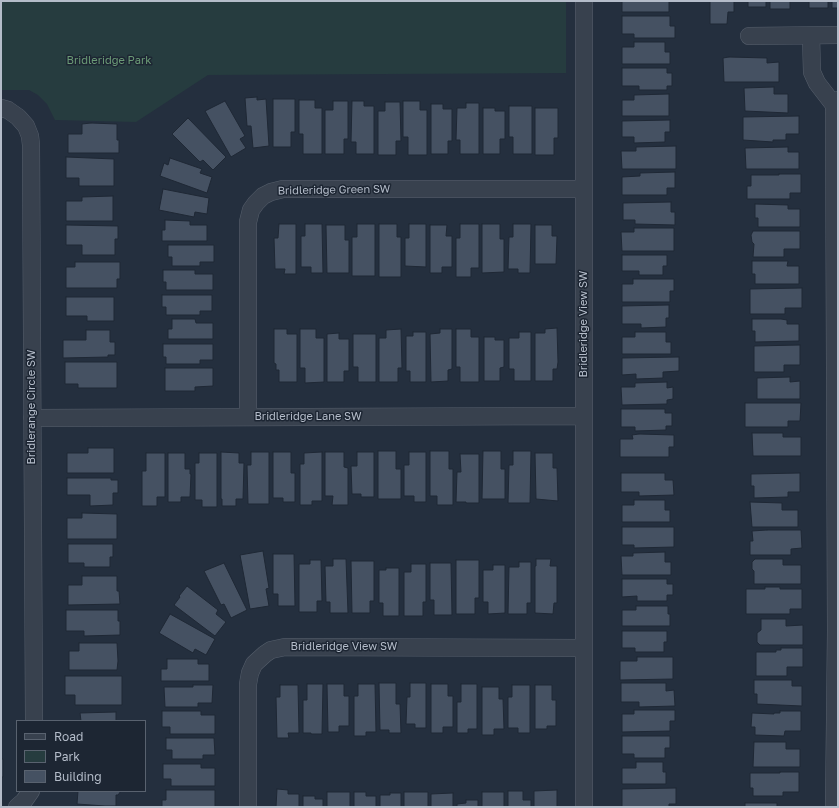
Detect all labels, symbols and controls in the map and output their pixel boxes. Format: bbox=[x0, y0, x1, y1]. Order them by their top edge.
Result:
park label: Bridleridge Park bbox=[67, 54, 151, 68]
street label: Bridleridge Green SW bbox=[278, 182, 390, 198]
street label: Bridleridge View SW bbox=[577, 271, 591, 377]
street label: Bridlerange Circle SW bbox=[25, 350, 39, 464]
street label: Bridleridge Lane SW bbox=[254, 410, 362, 424]
street label: Bridleridge View SW bbox=[291, 640, 397, 654]
legend bbox=[16, 720, 146, 792]
text: Road bbox=[54, 729, 83, 744]
text: Park bbox=[54, 749, 80, 764]
text: Building bbox=[54, 769, 102, 784]

